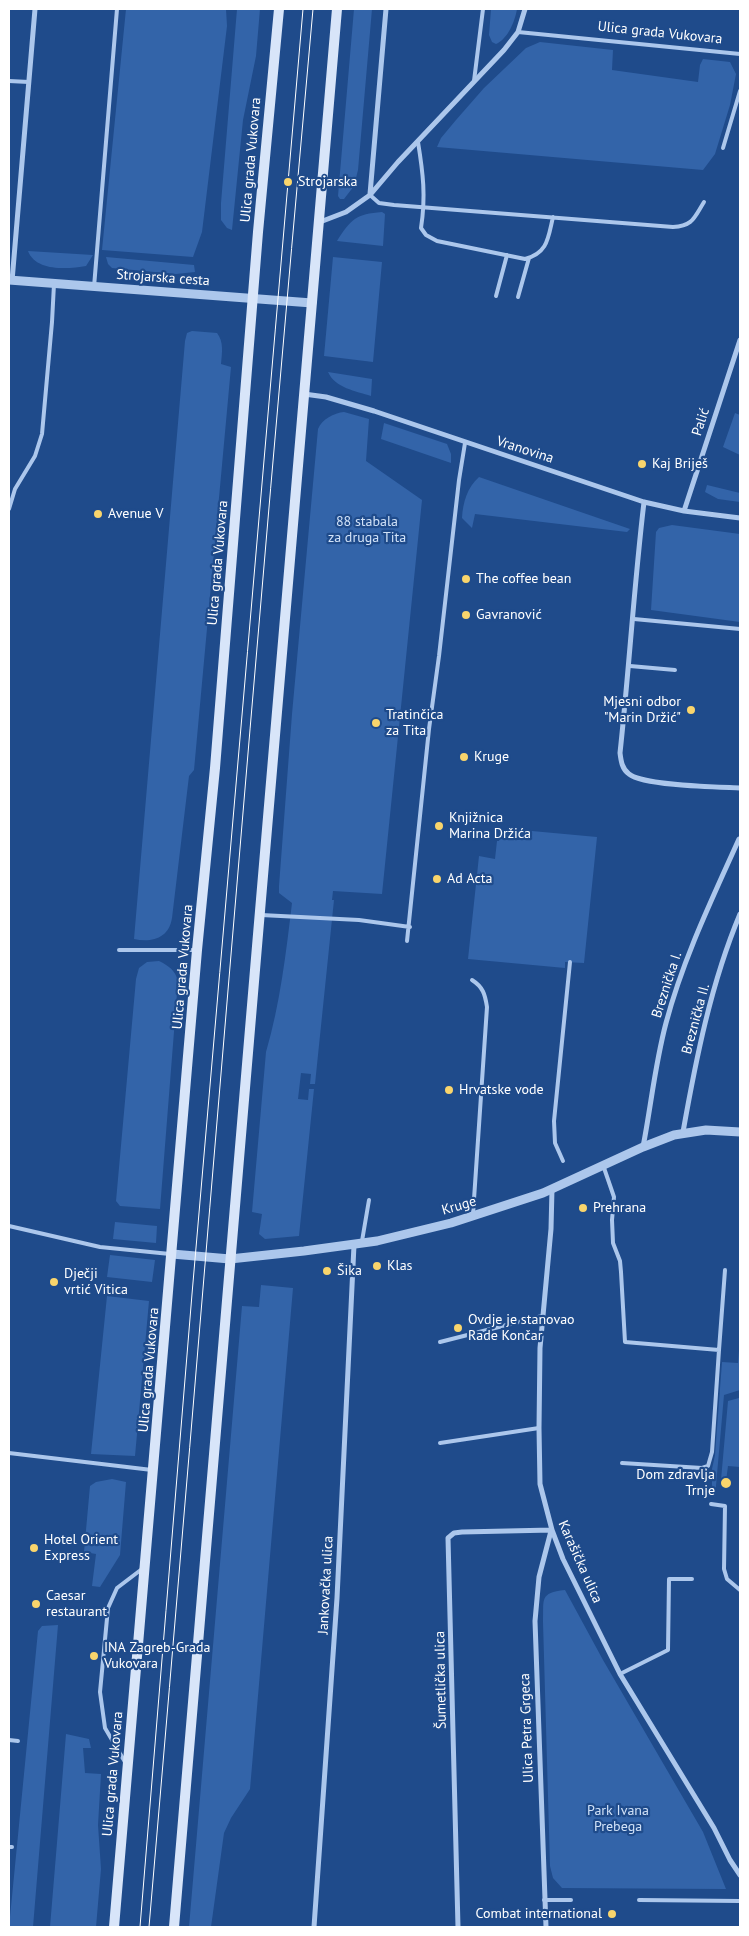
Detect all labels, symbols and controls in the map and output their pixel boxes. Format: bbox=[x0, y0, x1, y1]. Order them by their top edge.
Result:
street label: Ulica grada Vukovara bbox=[597, 18, 723, 48]
street label: Ulica grada Vukovara bbox=[237, 97, 265, 223]
place label: Strojarska bbox=[298, 174, 357, 190]
marker: Strojarska bbox=[282, 176, 294, 188]
street label: Strojarska cesta bbox=[116, 266, 210, 290]
street label: Palić bbox=[689, 406, 713, 438]
street label: Vranovina bbox=[494, 433, 556, 467]
place label: Kaj Briješ bbox=[652, 456, 708, 472]
marker: Kaj Briješ bbox=[636, 458, 648, 470]
street label: Ulica grada Vukovara bbox=[204, 500, 232, 626]
place label: Avenue V bbox=[108, 506, 163, 522]
marker: Avenue V bbox=[92, 508, 104, 520]
park label: 88 stabala za druga Tita bbox=[328, 514, 406, 546]
place label: The coffee bean bbox=[476, 571, 571, 587]
marker: The coffee bean bbox=[460, 573, 472, 585]
place label: Gavranović bbox=[476, 607, 542, 623]
marker: Gavranović bbox=[460, 609, 472, 621]
place label: Mjesni odbor "Marin Držić" bbox=[603, 694, 681, 726]
marker: Mjesni odbor "Marin Držić" bbox=[685, 704, 697, 716]
place label: Tratinčica za Tita bbox=[386, 707, 443, 740]
marker: Tratinčica za Tita bbox=[370, 717, 382, 729]
place label: Kruge bbox=[474, 749, 509, 765]
marker: Kruge bbox=[458, 751, 470, 763]
place label: Knjižnica Marina Držića bbox=[449, 810, 531, 842]
marker: Knjižnica Marina Držića bbox=[433, 820, 445, 832]
place label: Ad Acta bbox=[447, 871, 492, 887]
marker: Ad Acta bbox=[431, 873, 443, 885]
street label: Ulica grada Vukovara bbox=[169, 904, 197, 1030]
street label: Breznička I. bbox=[648, 950, 686, 1020]
street label: Breznička II. bbox=[679, 982, 713, 1056]
place label: Hrvatske vode bbox=[459, 1082, 544, 1098]
marker: Hrvatske vode bbox=[443, 1084, 455, 1096]
street label: Kruge bbox=[440, 1193, 478, 1219]
place label: Prehrana bbox=[593, 1200, 646, 1216]
marker: Prehrana bbox=[577, 1202, 589, 1214]
place label: Klas bbox=[387, 1258, 412, 1274]
marker: Klas bbox=[371, 1260, 383, 1272]
place label: Šika bbox=[337, 1263, 362, 1279]
marker: Šika bbox=[321, 1265, 333, 1277]
place label: Dječji vrtić Vitica bbox=[64, 1266, 128, 1298]
marker: Dječji vrtić Vitica bbox=[48, 1276, 60, 1288]
street label: Ulica grada Vukovara bbox=[135, 1307, 163, 1433]
place label: Ovdje je stanovao Rade Končar bbox=[468, 1312, 575, 1344]
marker: Ovdje je stanovao Rade Končar bbox=[452, 1322, 464, 1334]
place label: Dom zdravlja Trnje bbox=[636, 1467, 715, 1500]
marker: Dom zdravlja Trnje bbox=[719, 1476, 733, 1490]
street label: Karašička ulica bbox=[554, 1518, 606, 1606]
place label: Hotel Orient Express bbox=[44, 1532, 118, 1564]
street label: Jankovačka ulica bbox=[315, 1535, 337, 1635]
marker: Hotel Orient Express bbox=[28, 1542, 40, 1554]
place label: Caesar restaurant bbox=[46, 1588, 107, 1620]
marker: Caesar restaurant bbox=[30, 1598, 42, 1610]
street label: Šumetlička ulica bbox=[432, 1631, 450, 1729]
place label: INA Zagreb-Grada Vukovara bbox=[104, 1640, 210, 1672]
marker: INA Zagreb-Grada Vukovara bbox=[88, 1650, 100, 1662]
street label: Ulica Petra Grgeca bbox=[517, 1673, 537, 1783]
street label: Ulica grada Vukovara bbox=[99, 1711, 127, 1837]
park label: Park Ivana Prebega bbox=[587, 1803, 649, 1835]
place label: Combat international bbox=[475, 1906, 602, 1922]
marker: Combat international bbox=[606, 1908, 618, 1920]

